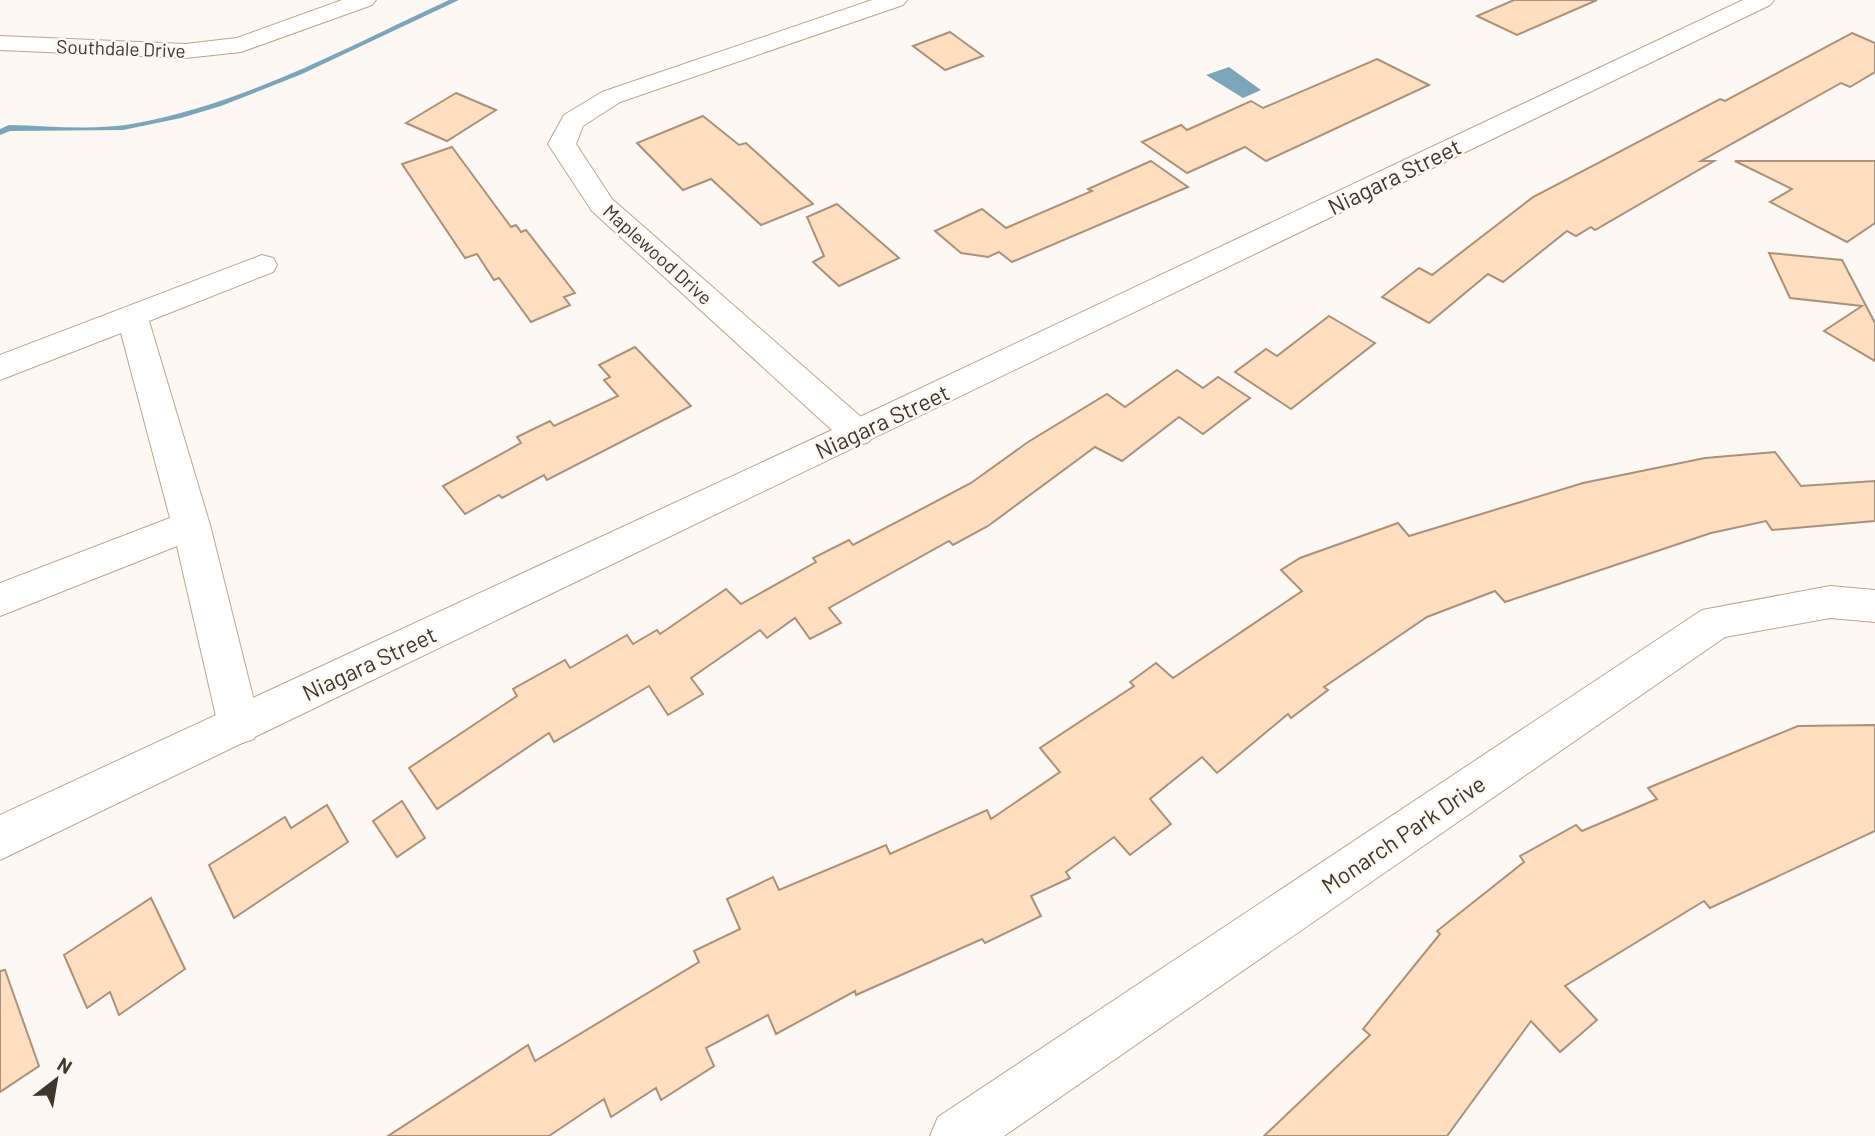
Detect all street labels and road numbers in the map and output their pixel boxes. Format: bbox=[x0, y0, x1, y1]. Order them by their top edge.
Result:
street label: Southdale Drive bbox=[56, 34, 186, 62]
street label: Niagara Street bbox=[1323, 132, 1465, 220]
street label: Maplewood Drive bbox=[599, 199, 717, 309]
street label: Niagara Street bbox=[811, 378, 953, 464]
street label: Niagara Street bbox=[298, 620, 440, 706]
street label: Monarch Park Drive bbox=[1316, 769, 1490, 899]

